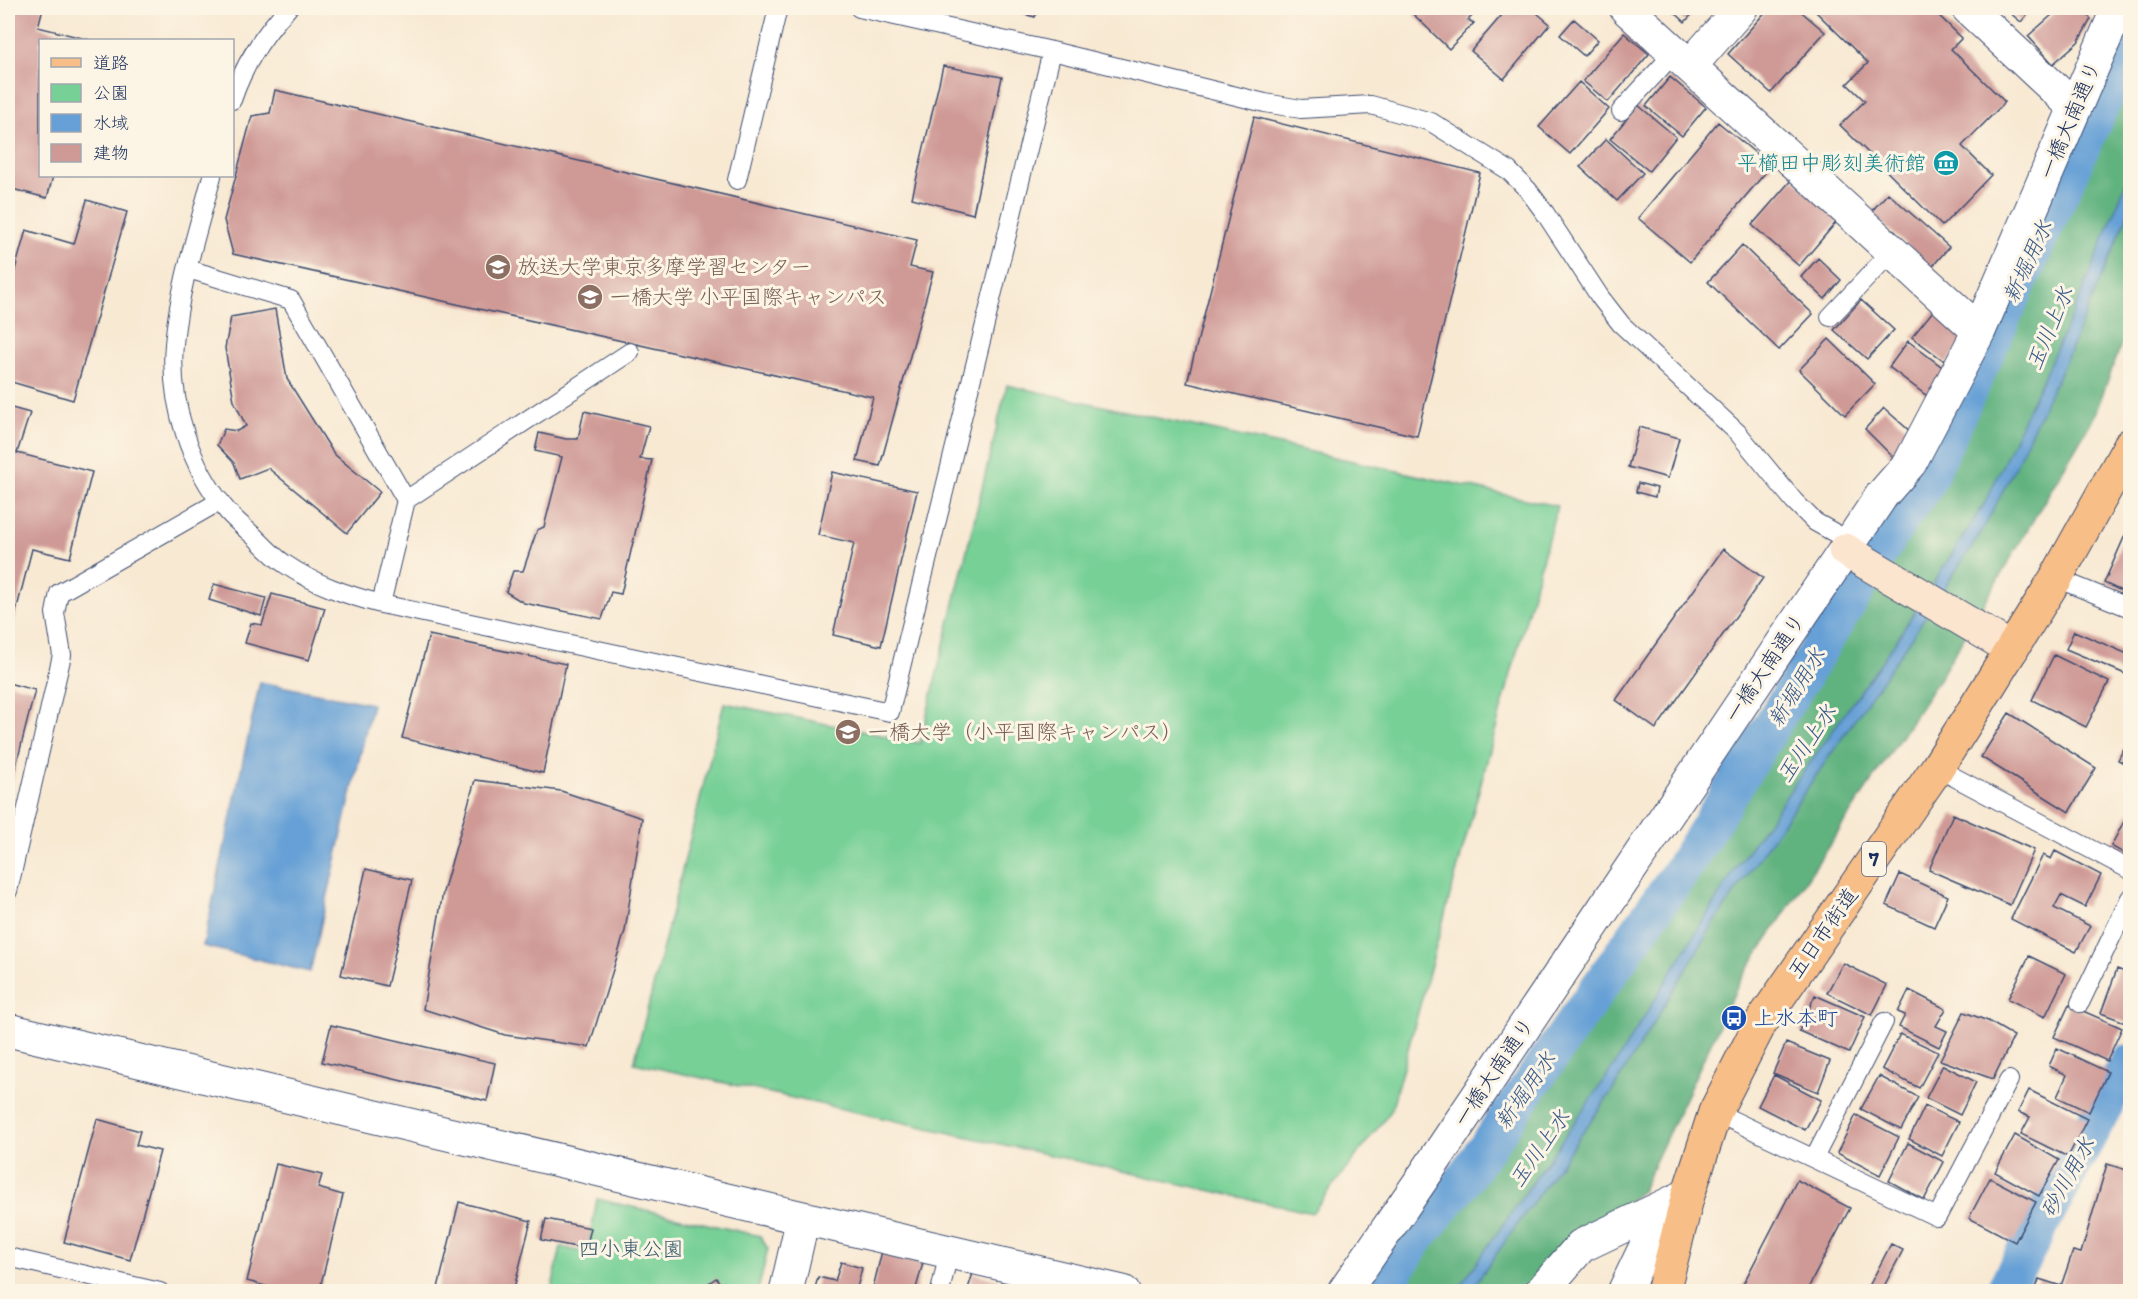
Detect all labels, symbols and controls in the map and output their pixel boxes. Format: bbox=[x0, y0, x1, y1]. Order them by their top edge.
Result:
legend bbox=[39, 39, 234, 177]
text: 道路 bbox=[93, 52, 129, 74]
street label: 一橋大南通り bbox=[2033, 57, 2106, 183]
text: 公園 bbox=[93, 82, 129, 104]
text: 水域 bbox=[93, 112, 129, 134]
text: 建物 bbox=[93, 142, 129, 164]
museum icon: 平櫛田中彫刻美術館 bbox=[1931, 148, 1961, 178]
place label: 平櫛田中彫刻美術館 bbox=[1737, 150, 1926, 175]
water label: 新堀用水 bbox=[1997, 216, 2058, 307]
school or university icon: 放送大学東京多摩学習センター bbox=[483, 252, 513, 282]
place label: 放送大学東京多摩学習センター bbox=[518, 254, 811, 279]
school or university icon: 一橋大学 小平国際キャンパス bbox=[575, 282, 605, 312]
water label: 玉川上水 bbox=[2020, 282, 2079, 374]
place label: 一橋大学 小平国際キャンパス bbox=[610, 284, 887, 309]
street label: 一橋大南通り bbox=[1719, 609, 1810, 727]
water label: 新堀用水 bbox=[1762, 643, 1831, 732]
water label: 玉川上水 bbox=[1771, 699, 1842, 787]
school or university icon: 一橋大学（小平国際キャンパス） bbox=[833, 717, 863, 747]
place label: 一橋大学（小平国際キャンパス） bbox=[868, 719, 1182, 744]
road number: 7 bbox=[1862, 842, 1886, 876]
street label: 五日市街道 bbox=[1782, 883, 1863, 983]
bus stop icon: 上水本町 bbox=[1719, 1003, 1749, 1033]
place label: 上水本町 bbox=[1754, 1005, 1838, 1030]
street label: 一橋大南通り bbox=[1448, 1013, 1539, 1131]
water label: 新堀用水 bbox=[1489, 1046, 1562, 1134]
water label: 玉川上水 bbox=[1503, 1104, 1576, 1192]
water label: 砂川用水 bbox=[2034, 1132, 2101, 1222]
park label: 四小東公園 bbox=[579, 1236, 684, 1261]

